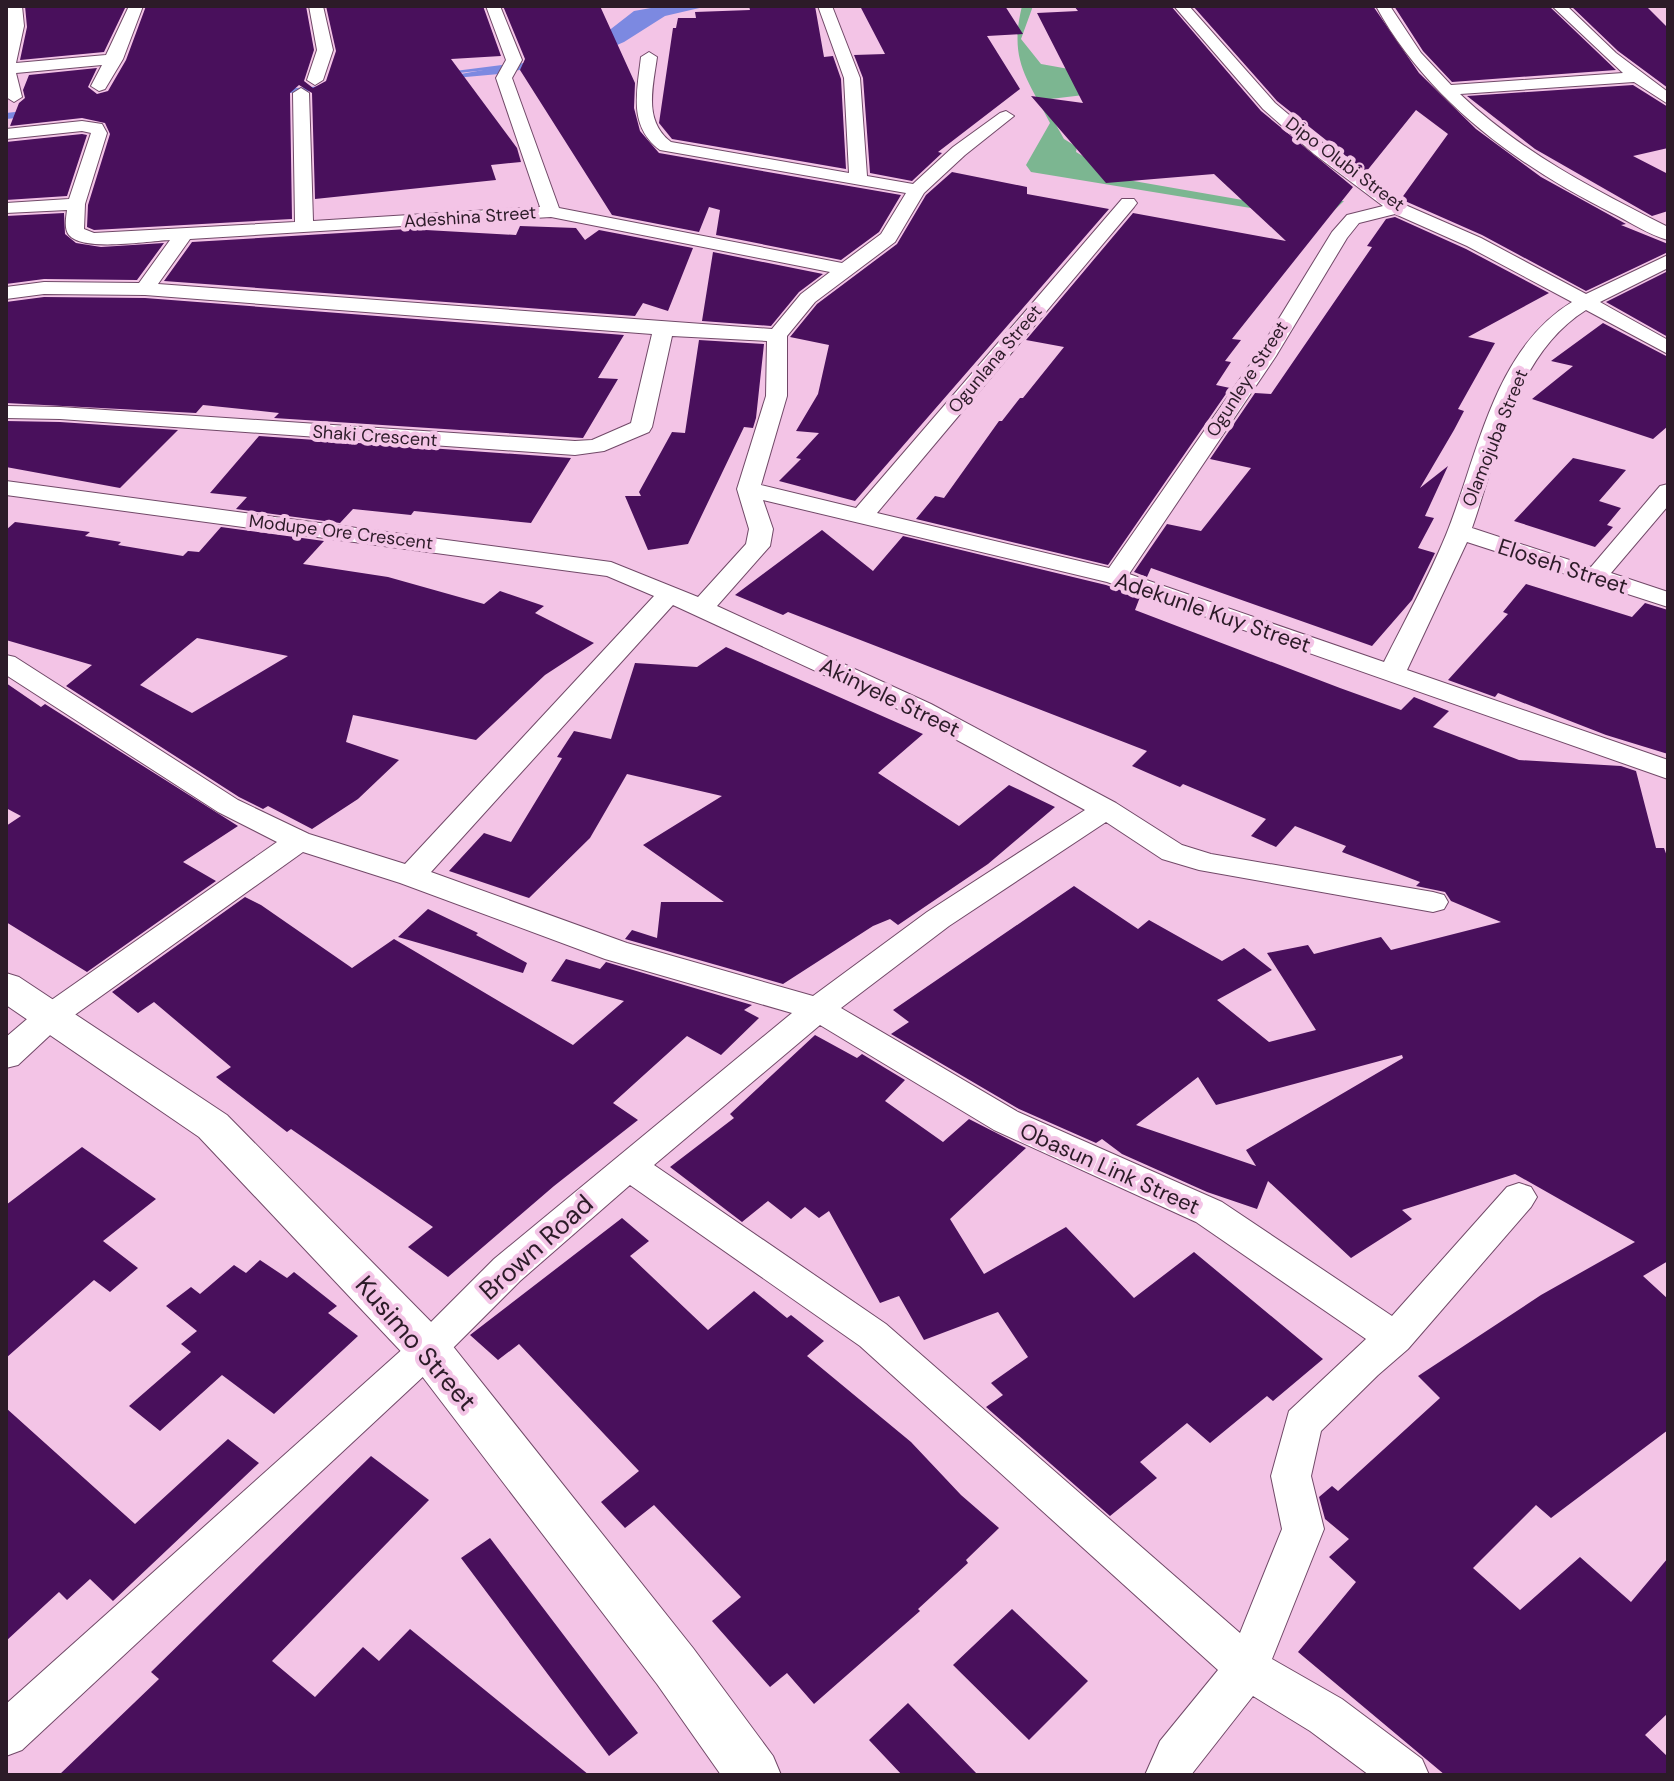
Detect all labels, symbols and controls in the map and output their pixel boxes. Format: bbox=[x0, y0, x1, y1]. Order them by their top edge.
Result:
street label: Dipo Olubi Street bbox=[1281, 111, 1409, 217]
street label: Adeshina Street bbox=[403, 200, 537, 234]
street label: Ogunlana Street bbox=[943, 300, 1047, 418]
street label: Ogunleye Street bbox=[1201, 316, 1293, 442]
street label: Olamojuba Street bbox=[1457, 366, 1533, 510]
street label: Shaki Crescent bbox=[312, 420, 438, 452]
street label: Modupe Ore Crescent bbox=[248, 509, 434, 555]
street label: Eloseh Street bbox=[1494, 532, 1631, 601]
street label: Adekunle Kuy Street bbox=[1111, 565, 1315, 660]
street label: Akinyele Street bbox=[815, 651, 965, 744]
street label: Obasun Link Street bbox=[1015, 1116, 1204, 1221]
street label: Brown Road bbox=[472, 1187, 600, 1307]
street label: Kusimo Street bbox=[348, 1268, 484, 1418]

